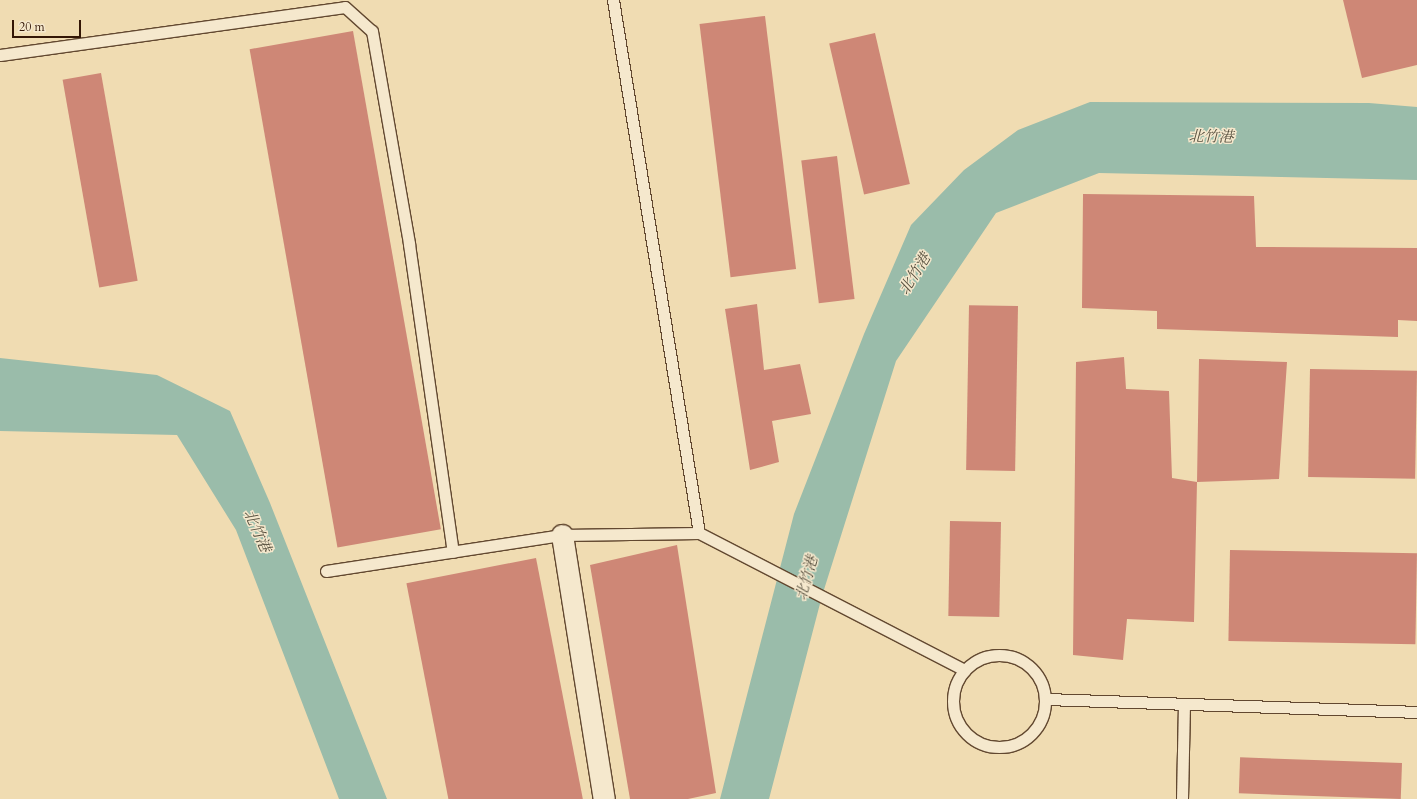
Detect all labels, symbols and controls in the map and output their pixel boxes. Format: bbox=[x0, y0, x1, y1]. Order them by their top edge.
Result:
scale bar bbox=[14, 12, 83, 38]
text: 20 m bbox=[19, 19, 45, 35]
water label: 北竹港 bbox=[1188, 128, 1234, 146]
water label: 北竹港 bbox=[895, 250, 935, 298]
water label: 北竹港 bbox=[240, 507, 274, 555]
water label: 北竹港 bbox=[792, 554, 822, 602]

